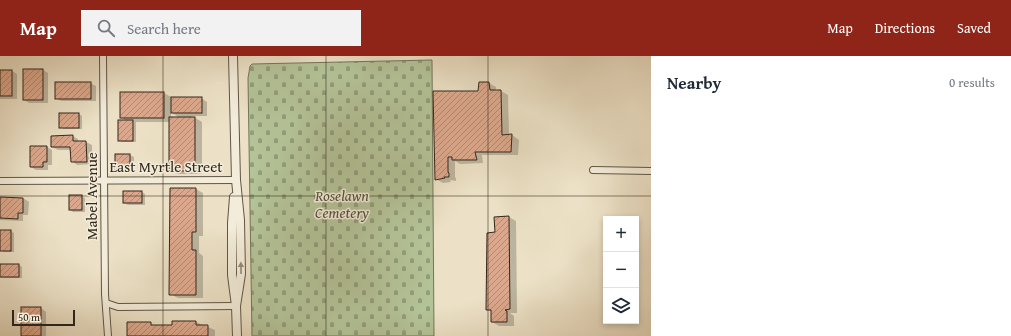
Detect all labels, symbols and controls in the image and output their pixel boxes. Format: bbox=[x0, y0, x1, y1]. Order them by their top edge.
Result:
search box bbox=[81, 10, 361, 46]
text: Map bbox=[20, 14, 57, 42]
icon: search bbox=[95, 17, 117, 39]
text: Search here bbox=[127, 18, 201, 39]
text: Map bbox=[827, 18, 853, 38]
text: Directions bbox=[875, 18, 935, 38]
text: Saved bbox=[957, 18, 991, 38]
text: Nearby bbox=[667, 70, 721, 95]
text: 0 results bbox=[949, 73, 995, 92]
street label: Mabel Avenue bbox=[81, 152, 102, 240]
street label: East Myrtle Street bbox=[110, 156, 223, 177]
park label: Roselawn Cemetery bbox=[314, 185, 369, 223]
map controls bbox=[603, 216, 639, 324]
button: + bbox=[603, 216, 639, 252]
button: − bbox=[603, 252, 639, 288]
one-way arrow bbox=[238, 261, 244, 274]
button: layers bbox=[603, 288, 639, 324]
scale bar bbox=[12, 308, 75, 327]
text: 50 m bbox=[18, 309, 40, 325]

